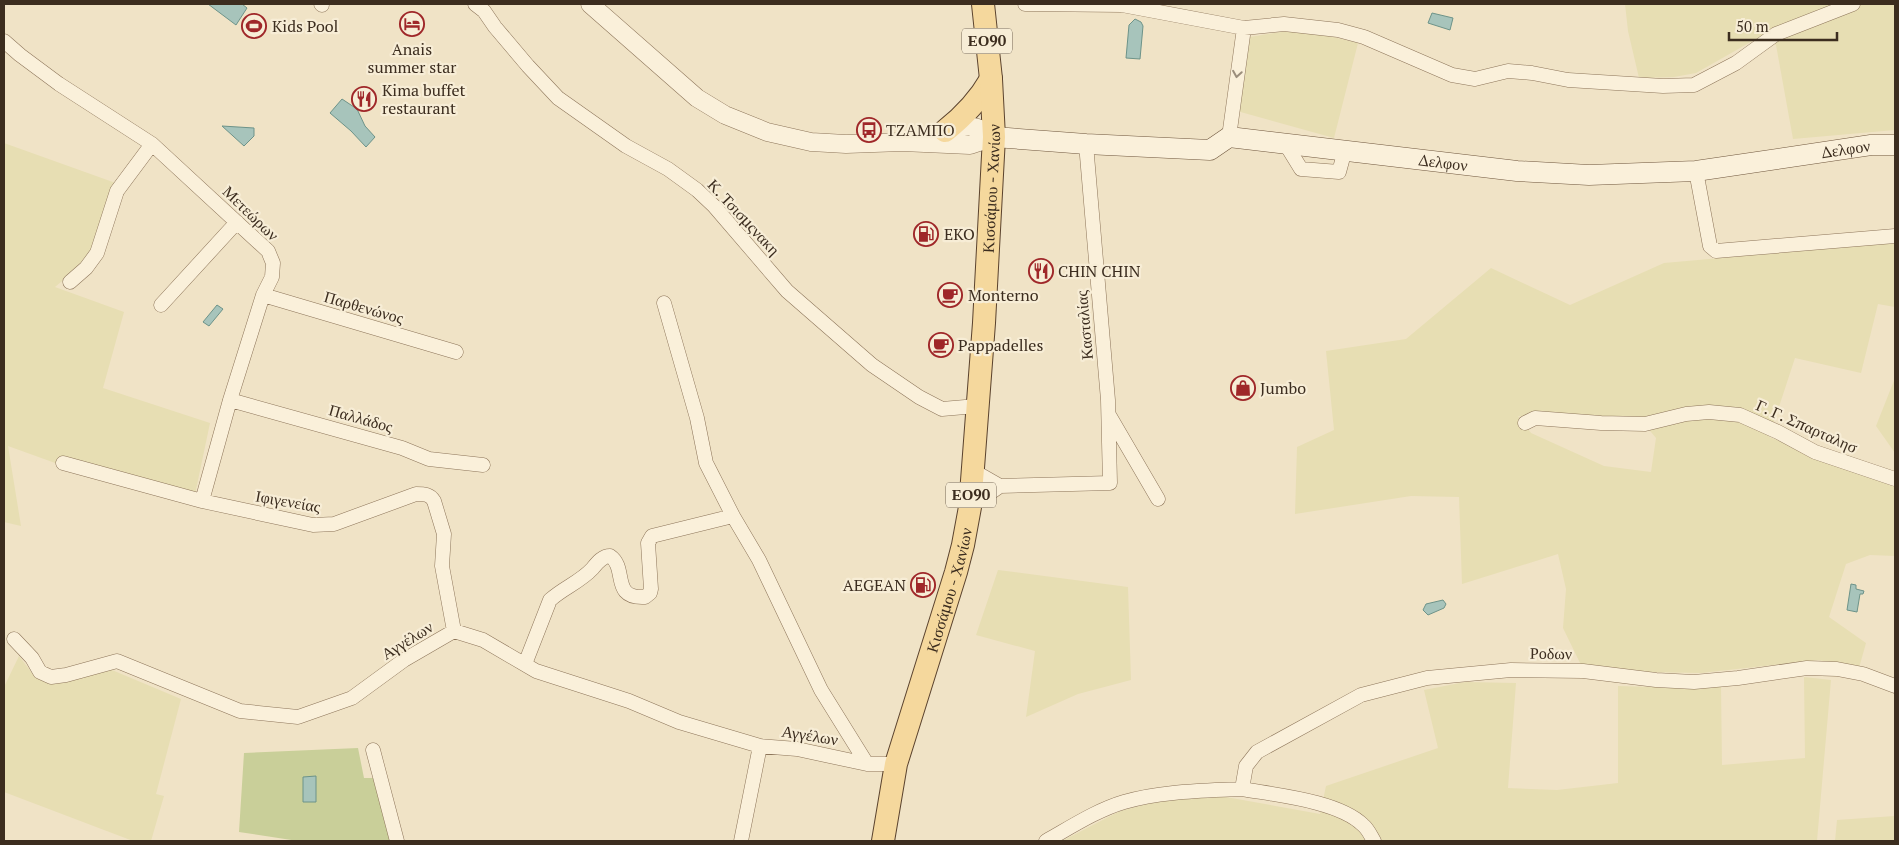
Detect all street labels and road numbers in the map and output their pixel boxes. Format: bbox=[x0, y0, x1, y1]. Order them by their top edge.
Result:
road number: ΕΟ90 bbox=[962, 28, 1012, 54]
street label: Κισσάμου - Χανίων bbox=[977, 123, 1005, 254]
street label: Δελφον bbox=[1820, 134, 1872, 163]
street label: Δελφον bbox=[1417, 148, 1469, 176]
street label: Κ. Τσισμςνακη bbox=[703, 174, 785, 260]
street label: Μετεώρων bbox=[218, 181, 284, 245]
street label: Παρθενώνος bbox=[322, 285, 407, 329]
street label: Κασταλίας bbox=[1070, 289, 1098, 361]
street label: Γ. Γ. Σπαρταλησ bbox=[1753, 394, 1862, 458]
street label: Παλλάδος bbox=[326, 398, 396, 438]
road number: ΕΟ90 bbox=[946, 482, 996, 508]
street label: Ιφιγενείας bbox=[254, 484, 323, 518]
street label: Κισσάμου - Χανίων bbox=[920, 526, 977, 655]
street label: Αγγέλων bbox=[377, 616, 437, 664]
street label: Ροδων bbox=[1530, 642, 1572, 664]
street label: Αγγέλων bbox=[780, 720, 840, 750]

